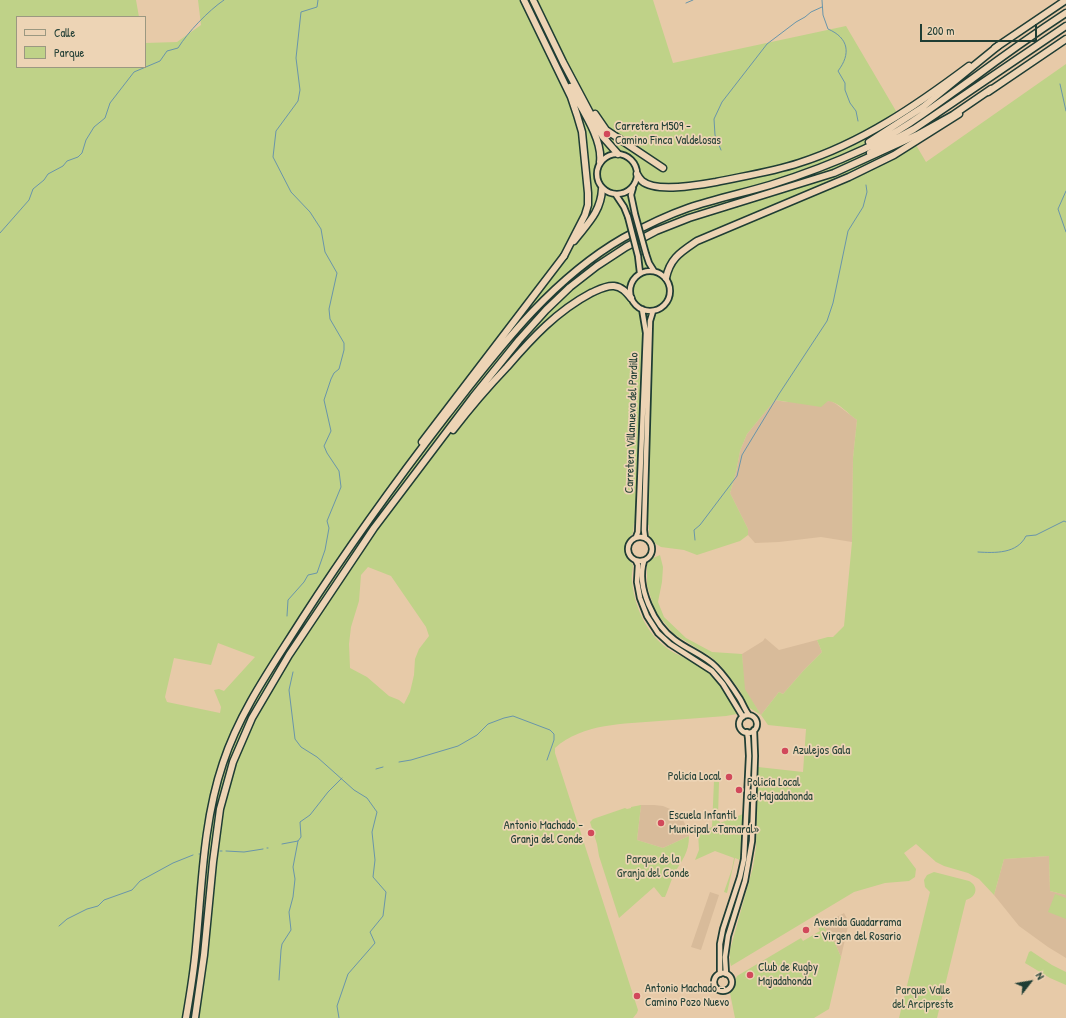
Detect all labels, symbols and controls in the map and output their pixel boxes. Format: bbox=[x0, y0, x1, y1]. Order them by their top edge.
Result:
legend bbox=[16, 16, 146, 68]
scale bar bbox=[922, 16, 1039, 42]
text: 200 m bbox=[927, 22, 954, 39]
text: Calle bbox=[54, 24, 75, 41]
text: Parque bbox=[54, 44, 84, 61]
place label: Carretera M509 - Camino Finca Valdelosas bbox=[615, 120, 721, 148]
marker: Carretera M509 - Camino Finca Valdelosas bbox=[602, 129, 612, 139]
street label: Carretera Villanueva del Pardillo bbox=[622, 352, 642, 494]
place label: Azulejos Gala bbox=[793, 744, 850, 758]
marker: Azulejos Gala bbox=[780, 746, 790, 756]
place label: Policía Local bbox=[668, 770, 721, 784]
marker: Policía Local bbox=[724, 772, 734, 782]
place label: Policía Local de Majadahonda bbox=[747, 776, 813, 804]
marker: Policía Local de Majadahonda bbox=[734, 785, 744, 795]
place label: Escuela Infantil Municipal «Tamaral» bbox=[669, 809, 760, 837]
marker: Escuela Infantil Municipal «Tamaral» bbox=[656, 818, 666, 828]
place label: Antonio Machado - Granja del Conde bbox=[504, 819, 583, 847]
marker: Antonio Machado - Granja del Conde bbox=[586, 828, 596, 838]
park label: Parque de la Granja del Conde bbox=[617, 853, 689, 881]
place label: Avenida Guadarrama - Virgen del Rosario bbox=[814, 916, 901, 944]
marker: Avenida Guadarrama - Virgen del Rosario bbox=[801, 925, 811, 935]
place label: Club de Rugby Majadahonda bbox=[758, 961, 818, 989]
north arrow bbox=[1010, 962, 1050, 1002]
marker: Club de Rugby Majadahonda bbox=[745, 970, 755, 980]
text: N bbox=[1033, 970, 1048, 982]
place label: Antonio Machado - Camino Pozo Nuevo bbox=[645, 982, 729, 1010]
park label: Parque Valle del Arcipreste bbox=[892, 984, 954, 1012]
marker: Antonio Machado - Camino Pozo Nuevo bbox=[632, 991, 642, 1001]

